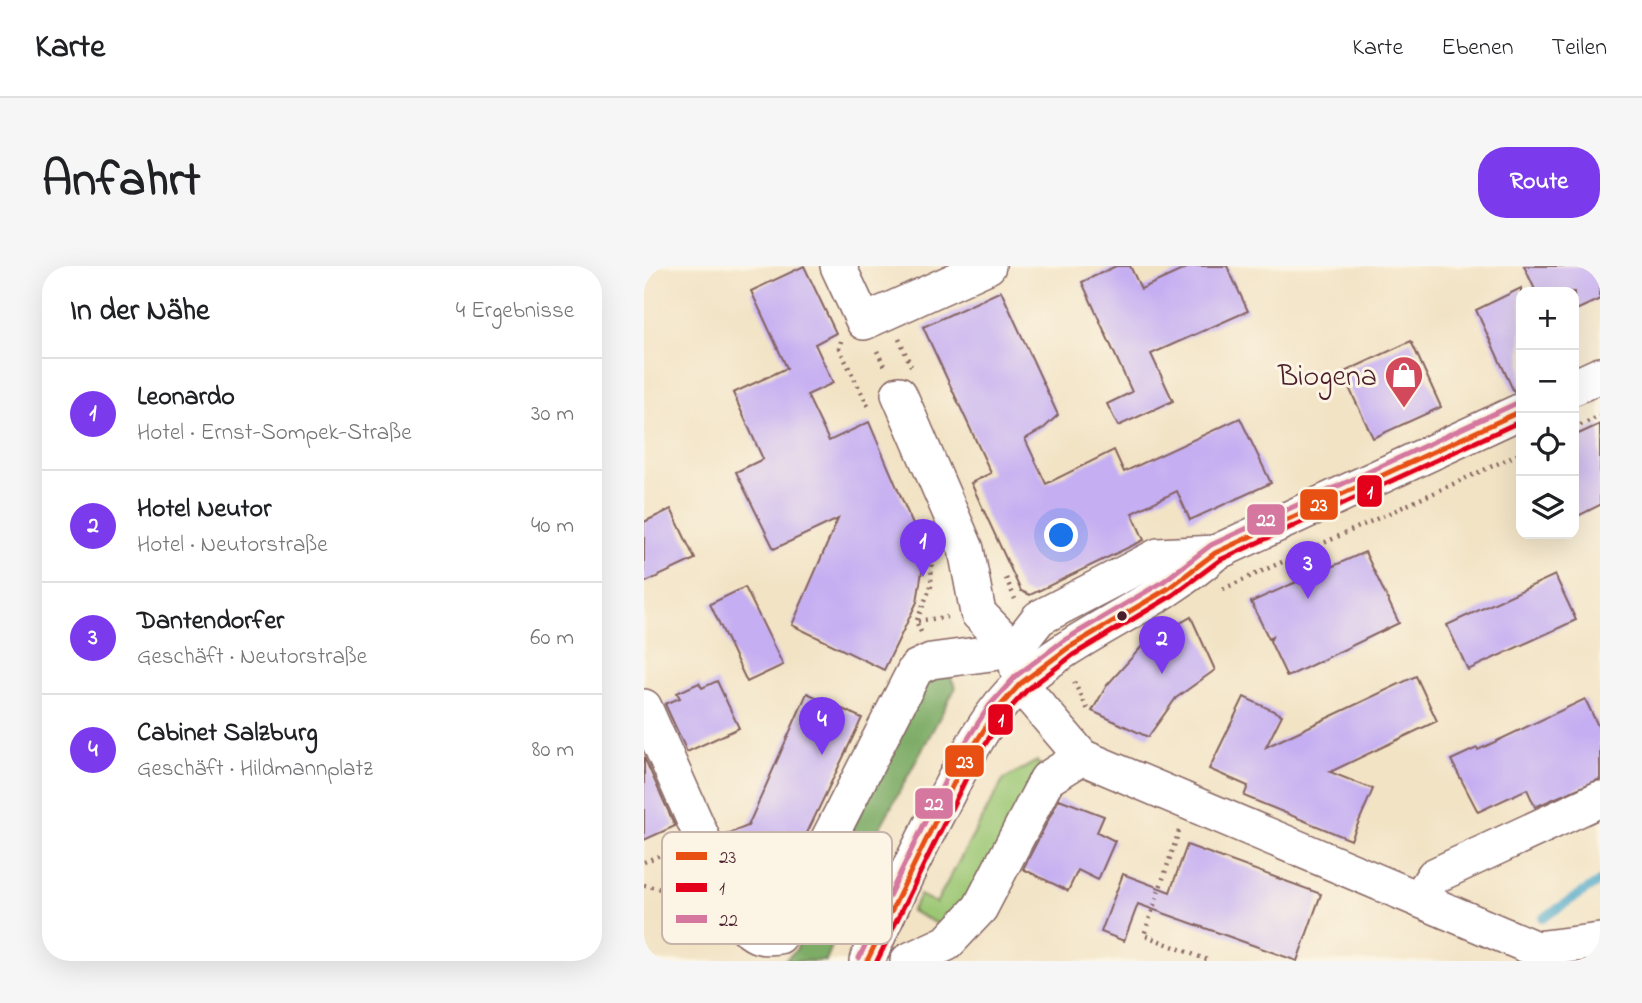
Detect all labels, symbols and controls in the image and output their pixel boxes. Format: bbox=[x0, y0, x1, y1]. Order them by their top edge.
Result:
text: Karte bbox=[35, 24, 105, 72]
text: Karte bbox=[1352, 31, 1403, 66]
text: Ebenen bbox=[1441, 31, 1514, 66]
text: Teilen bbox=[1552, 31, 1607, 66]
text: Anfahrt bbox=[42, 146, 200, 218]
button: Route bbox=[1478, 147, 1600, 218]
map controls bbox=[1516, 287, 1579, 539]
button: + bbox=[1516, 287, 1579, 350]
text: In der Nähe bbox=[70, 290, 210, 334]
text: 4 Ergebnisse bbox=[456, 295, 574, 328]
button: − bbox=[1516, 350, 1579, 413]
shop icon: Biogena bbox=[1383, 354, 1425, 409]
place label: Biogena bbox=[1277, 356, 1377, 400]
text: Leonardo bbox=[137, 379, 235, 417]
text: 1 bbox=[89, 398, 97, 431]
text: 30 m bbox=[531, 398, 574, 431]
button: locate bbox=[1516, 413, 1579, 476]
text: Hotel · Ernst-Sompek-Straße bbox=[137, 417, 412, 450]
line badge: 1 bbox=[1356, 474, 1383, 508]
button: layers bbox=[1516, 476, 1579, 539]
text: 1 bbox=[1367, 480, 1373, 507]
line badge: 23 bbox=[1299, 488, 1339, 521]
text: Hotel Neutor bbox=[137, 491, 271, 529]
text: 23 bbox=[1309, 493, 1328, 520]
line badge: 22 bbox=[1246, 503, 1286, 536]
text: 22 bbox=[1256, 508, 1276, 535]
text: 2 bbox=[87, 510, 99, 543]
text: 40 m bbox=[531, 510, 574, 543]
your location bbox=[1044, 518, 1078, 552]
pin: 1 bbox=[900, 519, 946, 577]
text: Hotel · Neutorstraße bbox=[137, 529, 328, 562]
pin: 3 bbox=[1285, 541, 1331, 599]
text: Dantendorfer bbox=[137, 603, 284, 641]
unlabelled marker bbox=[1115, 609, 1129, 623]
pin: 2 bbox=[1139, 616, 1185, 674]
text: 3 bbox=[88, 622, 98, 655]
text: 60 m bbox=[530, 622, 574, 655]
text: Geschäft · Neutorstraße bbox=[137, 641, 367, 674]
pin: 4 bbox=[799, 697, 845, 755]
line badge: 1 bbox=[987, 703, 1014, 736]
text: 1 bbox=[998, 708, 1004, 735]
text: Cabinet Salzburg bbox=[137, 715, 318, 753]
text: 4 bbox=[88, 734, 98, 767]
text: 80 m bbox=[532, 734, 574, 767]
line badge: 23 bbox=[944, 744, 985, 778]
text: 23 bbox=[955, 750, 974, 777]
text: Geschäft · Hildmannplatz bbox=[137, 753, 373, 786]
line badge: 22 bbox=[914, 787, 954, 820]
text: 22 bbox=[924, 792, 944, 819]
legend bbox=[662, 832, 892, 944]
text: 23 bbox=[719, 845, 736, 872]
text: 1 bbox=[719, 876, 725, 903]
text: 22 bbox=[719, 908, 738, 935]

